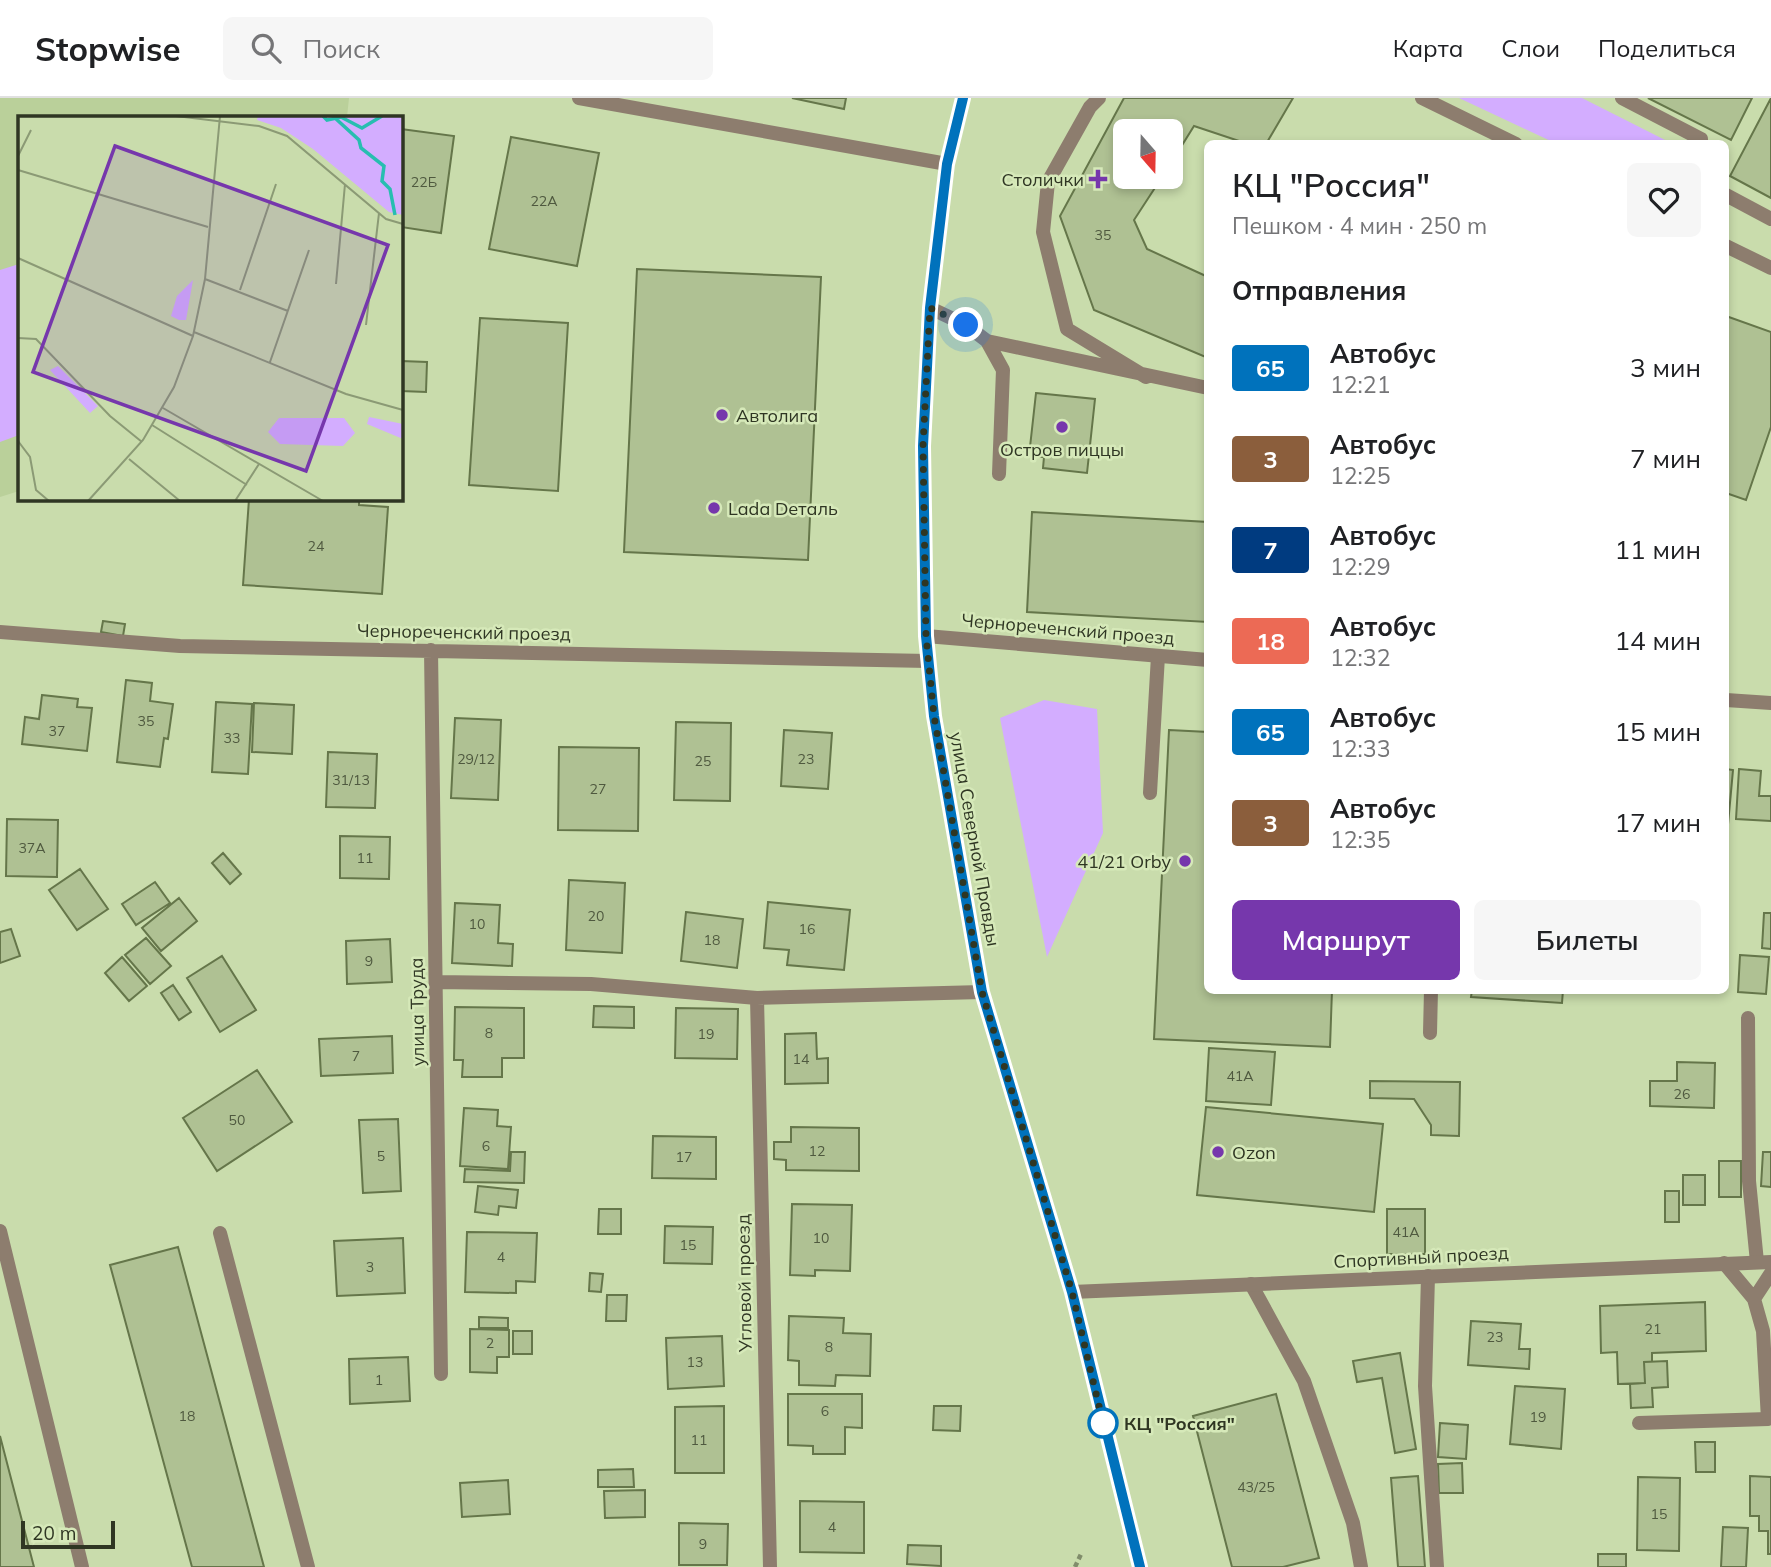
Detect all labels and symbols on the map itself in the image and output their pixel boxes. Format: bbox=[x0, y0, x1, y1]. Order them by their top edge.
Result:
inset map bbox=[18, 116, 402, 500]
north arrow bbox=[1113, 119, 1183, 189]
place label: Столички bbox=[1001, 168, 1084, 191]
marker: Столички bbox=[1090, 171, 1106, 187]
house number: 22Б bbox=[411, 173, 437, 191]
house number: 22А bbox=[530, 192, 558, 210]
house number: 35 bbox=[1095, 226, 1111, 244]
your location bbox=[948, 307, 983, 342]
place label: Автолига bbox=[736, 404, 818, 427]
marker: Автолига bbox=[714, 407, 730, 423]
marker: Остров пиццы bbox=[1054, 419, 1070, 435]
place label: Остров пиццы bbox=[1000, 438, 1124, 461]
place label: Lada Dеталь bbox=[728, 497, 838, 520]
marker: Lada Dеталь bbox=[706, 500, 722, 516]
house number: 24 bbox=[308, 537, 325, 555]
street label: Чернореченский проезд bbox=[961, 608, 1176, 650]
street label: Чернореченский проезд bbox=[357, 619, 571, 645]
house number: 35 bbox=[138, 712, 154, 730]
house number: 37 bbox=[49, 722, 65, 740]
house number: 33 bbox=[224, 729, 240, 747]
street label: улица Северной Правды bbox=[945, 730, 1005, 948]
house number: 29/12 bbox=[457, 750, 495, 768]
house number: 23 bbox=[798, 750, 814, 768]
house number: 25 bbox=[695, 752, 711, 770]
house number: 31/13 bbox=[332, 771, 370, 789]
house number: 27 bbox=[590, 780, 606, 798]
house number: 37А bbox=[18, 839, 46, 857]
house number: 11 bbox=[357, 849, 373, 867]
place label: 41/21 Orby bbox=[1077, 850, 1171, 873]
marker: 41/21 Orby bbox=[1177, 853, 1193, 869]
house number: 20 bbox=[588, 907, 604, 925]
house number: 10 bbox=[469, 915, 485, 933]
house number: 16 bbox=[799, 920, 815, 938]
house number: 18 bbox=[704, 931, 720, 949]
house number: 9 bbox=[365, 952, 373, 970]
street label: улица Труда bbox=[405, 957, 429, 1067]
house number: 8 bbox=[485, 1024, 493, 1042]
house number: 19 bbox=[698, 1025, 714, 1043]
house number: 7 bbox=[352, 1047, 360, 1065]
house number: 14 bbox=[793, 1050, 810, 1068]
house number: 41А bbox=[1226, 1067, 1254, 1085]
house number: 26 bbox=[1674, 1085, 1690, 1103]
house number: 50 bbox=[229, 1111, 245, 1129]
house number: 6 bbox=[482, 1137, 490, 1155]
place label: Ozon bbox=[1232, 1141, 1276, 1164]
house number: 12 bbox=[809, 1142, 825, 1160]
marker: Ozon bbox=[1210, 1144, 1226, 1160]
house number: 5 bbox=[377, 1147, 385, 1165]
house number: 17 bbox=[676, 1148, 692, 1166]
street label: Угловой проезд bbox=[731, 1214, 757, 1353]
house number: 41А bbox=[1392, 1223, 1420, 1241]
house number: 10 bbox=[813, 1229, 829, 1247]
house number: 15 bbox=[680, 1236, 696, 1254]
street label: Спортивный проезд bbox=[1333, 1241, 1509, 1273]
house number: 4 bbox=[497, 1248, 506, 1266]
house number: 3 bbox=[366, 1258, 374, 1276]
house number: 21 bbox=[1645, 1320, 1661, 1338]
house number: 23 bbox=[1487, 1328, 1503, 1346]
house number: 2 bbox=[486, 1334, 494, 1352]
house number: 8 bbox=[825, 1338, 833, 1356]
house number: 13 bbox=[687, 1353, 703, 1371]
house number: 1 bbox=[375, 1371, 383, 1389]
house number: 6 bbox=[821, 1402, 829, 1420]
house number: 18 bbox=[179, 1407, 195, 1425]
marker: КЦ "Россия" bbox=[1088, 1408, 1118, 1438]
house number: 19 bbox=[1530, 1408, 1546, 1426]
place label: КЦ "Россия" bbox=[1124, 1412, 1235, 1435]
house number: 11 bbox=[691, 1431, 707, 1449]
house number: 43/25 bbox=[1237, 1478, 1275, 1496]
house number: 15 bbox=[1651, 1505, 1667, 1523]
scale bar bbox=[21, 1518, 116, 1550]
house number: 4 bbox=[828, 1518, 837, 1536]
house number: 9 bbox=[699, 1535, 707, 1553]

